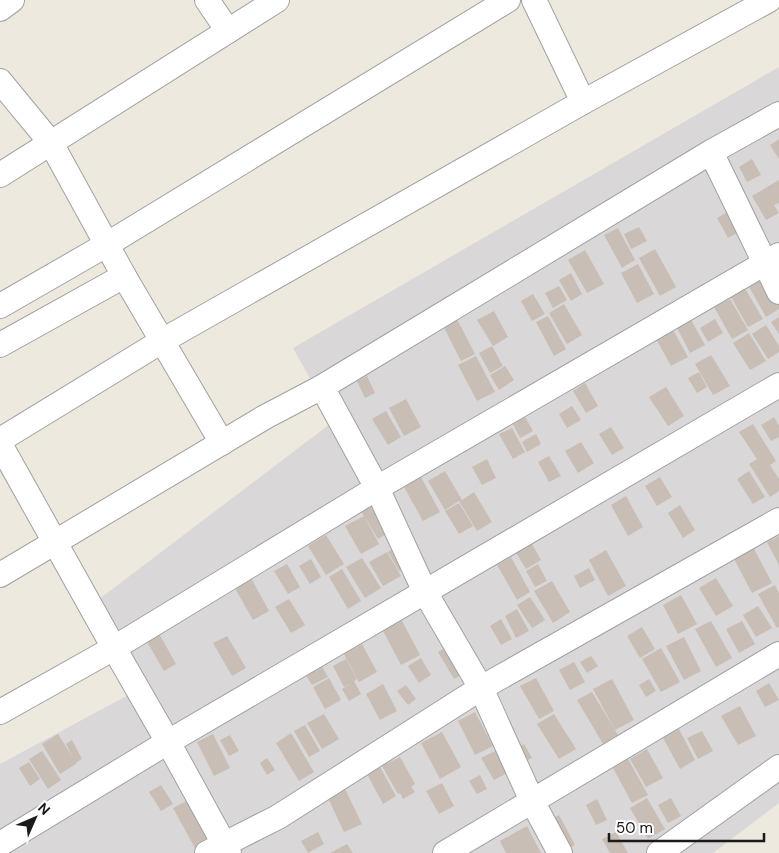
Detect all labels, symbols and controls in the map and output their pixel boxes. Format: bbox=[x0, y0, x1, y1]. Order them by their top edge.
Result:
north arrow bbox=[10, 793, 60, 843]
text: N bbox=[34, 799, 54, 819]
scale bar bbox=[609, 810, 764, 842]
text: 50 m bbox=[616, 818, 653, 838]

